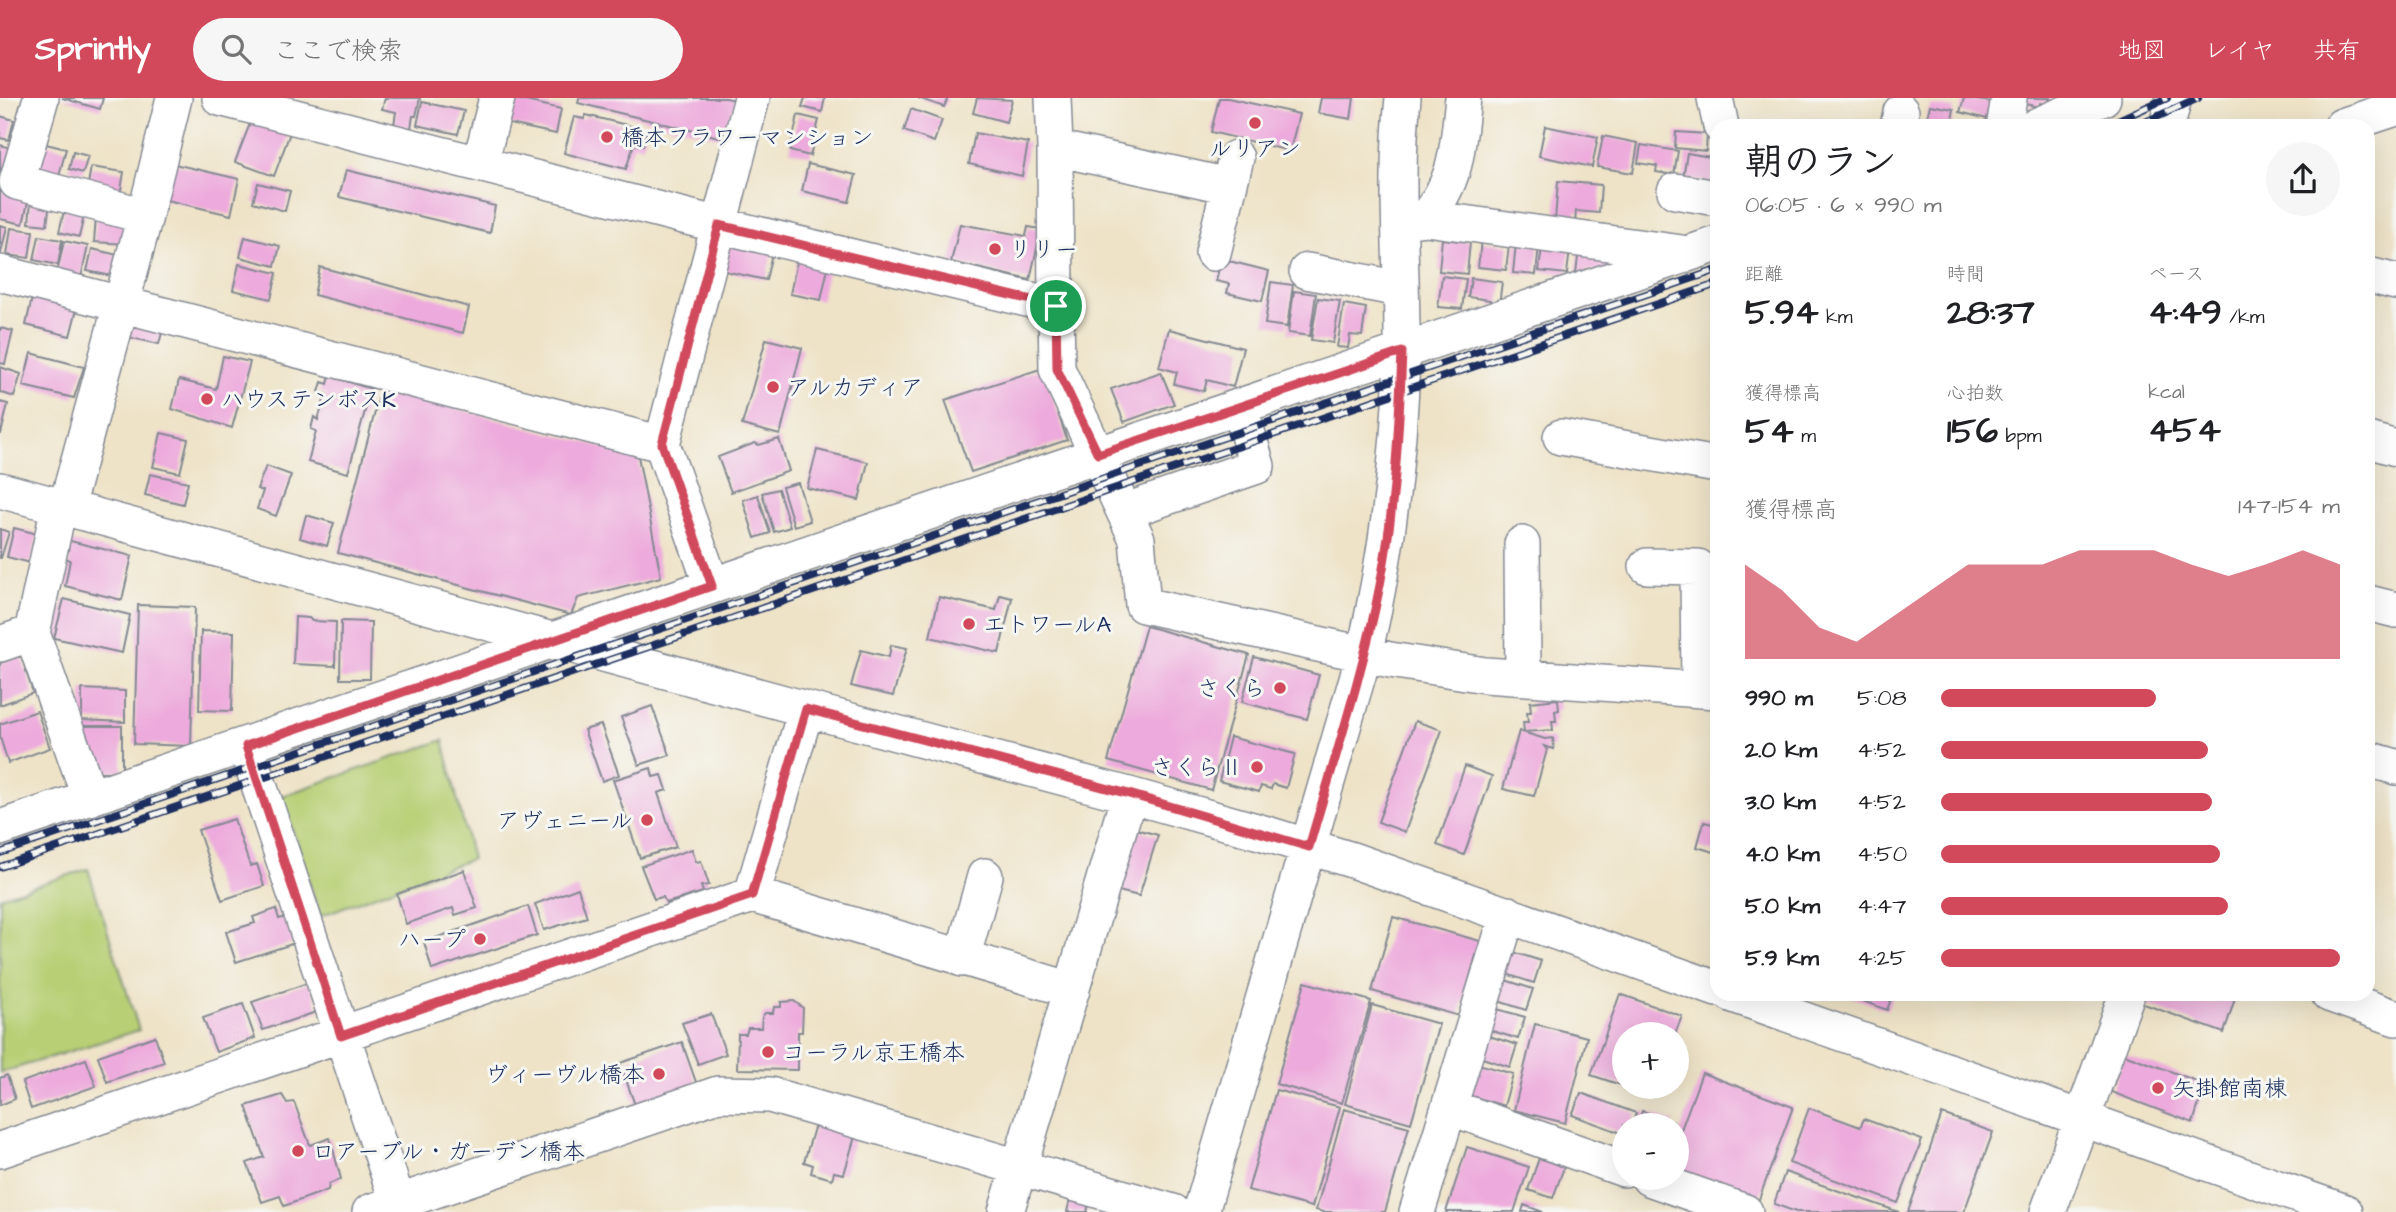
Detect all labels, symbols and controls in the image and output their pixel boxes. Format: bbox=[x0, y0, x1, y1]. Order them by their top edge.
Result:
search box bbox=[193, 18, 683, 81]
text: Sprintly bbox=[35, 26, 151, 72]
icon: search bbox=[217, 30, 255, 68]
text: ここで検索 bbox=[273, 33, 403, 69]
text: 地図 bbox=[2118, 34, 2166, 68]
text: レイヤ bbox=[2204, 34, 2275, 68]
text: 共有 bbox=[2313, 34, 2361, 68]
marker: ルリアン bbox=[1247, 115, 1263, 131]
place label: 橋本フラワーマンション bbox=[621, 122, 874, 154]
marker: 橋本フラワーマンション bbox=[599, 129, 615, 145]
place label: ルリアン bbox=[1209, 133, 1301, 165]
text: 朝のラン bbox=[1745, 137, 1897, 189]
button: share bbox=[2266, 142, 2340, 216]
text: 06:05 · 6 × 990 m bbox=[1745, 189, 1942, 221]
place label: リリー bbox=[1009, 234, 1078, 266]
marker: リリー bbox=[987, 241, 1003, 257]
text: 距離 bbox=[1745, 261, 1783, 288]
text: 時間 bbox=[1947, 261, 1985, 288]
text: ペース bbox=[2148, 261, 2204, 288]
pin bbox=[1026, 276, 1086, 336]
icon: arrive bbox=[1037, 287, 1075, 325]
text: 5.94 bbox=[1745, 288, 1818, 337]
text: 28:37 bbox=[1947, 288, 2035, 337]
text: 4:49 bbox=[2148, 288, 2222, 337]
text: km bbox=[1818, 304, 1853, 331]
text: /km bbox=[2222, 304, 2264, 331]
place label: アルカディア bbox=[787, 372, 924, 404]
marker: アルカディア bbox=[765, 379, 781, 395]
text: kcal bbox=[2148, 379, 2185, 406]
text: 獲得標高 bbox=[1745, 380, 1821, 407]
text: 心拍数 bbox=[1947, 380, 2004, 407]
place label: ハウステンボスK bbox=[221, 384, 396, 416]
marker: ハウステンボスK bbox=[199, 391, 215, 407]
text: 454 bbox=[2148, 406, 2221, 455]
text: 54 bbox=[1745, 407, 1794, 456]
text: 156 bbox=[1947, 407, 1998, 456]
text: m bbox=[1794, 423, 1816, 450]
text: bpm bbox=[1998, 423, 2042, 450]
text: 147–154 m bbox=[2238, 490, 2340, 522]
text: 獲得標高 bbox=[1745, 494, 1837, 526]
place label: エトワールA bbox=[983, 609, 1112, 641]
marker: エトワールA bbox=[961, 616, 977, 632]
place label: さくら bbox=[1197, 673, 1266, 705]
marker: さくら bbox=[1272, 680, 1288, 696]
text: 990 m bbox=[1745, 682, 1813, 714]
text: 5:08 bbox=[1857, 682, 1907, 714]
text: 2.0 km bbox=[1745, 734, 1817, 766]
text: 4:52 bbox=[1857, 734, 1906, 766]
place label: さくらⅡ bbox=[1151, 752, 1243, 784]
marker: さくらⅡ bbox=[1249, 759, 1265, 775]
text: 3.0 km bbox=[1745, 786, 1816, 818]
text: 4:52 bbox=[1857, 786, 1906, 818]
place label: アヴェニール bbox=[497, 805, 633, 837]
marker: アヴェニール bbox=[639, 812, 655, 828]
text: 4.0 km bbox=[1745, 838, 1820, 870]
text: 4:50 bbox=[1857, 838, 1907, 870]
text: 5.0 km bbox=[1745, 890, 1820, 922]
text: 4:47 bbox=[1857, 890, 1906, 922]
place label: ハープ bbox=[398, 924, 466, 956]
marker: ハープ bbox=[472, 931, 488, 947]
text: 5.9 km bbox=[1745, 942, 1819, 974]
text: 4:25 bbox=[1857, 942, 1906, 974]
map controls bbox=[1612, 1022, 1689, 1190]
button: + bbox=[1612, 1022, 1689, 1099]
place label: コーラル京王橋本 bbox=[782, 1037, 965, 1069]
marker: コーラル京王橋本 bbox=[760, 1044, 776, 1060]
place label: ヴィーヴル橋本 bbox=[485, 1059, 645, 1091]
marker: ヴィーヴル橋本 bbox=[651, 1066, 667, 1082]
place label: 矢掛館南棟 bbox=[2172, 1073, 2287, 1105]
marker: 矢掛館南棟 bbox=[2150, 1080, 2166, 1096]
button: − bbox=[1612, 1113, 1689, 1190]
place label: ロアーブル・ガーデン橋本 bbox=[312, 1136, 585, 1168]
marker: ロアーブル・ガーデン橋本 bbox=[290, 1143, 306, 1159]

